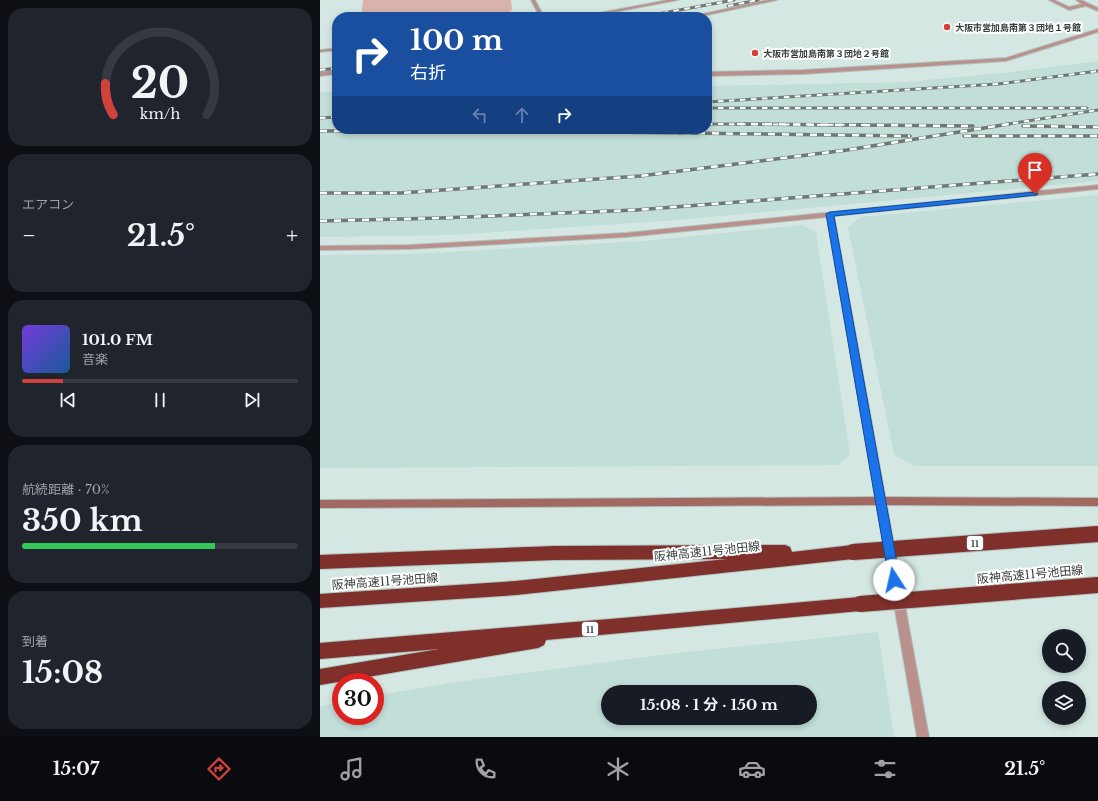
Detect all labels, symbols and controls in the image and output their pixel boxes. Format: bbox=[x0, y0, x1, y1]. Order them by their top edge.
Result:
marker: 大阪市営加島南第３団地１号館 bbox=[942, 22, 952, 32]
place label: 大阪市営加島南第３団地１号館 bbox=[955, 22, 1081, 33]
text: 100 m bbox=[410, 23, 503, 58]
icon: right bbox=[344, 28, 396, 80]
marker: 大阪市営加島南第３団地２号館 bbox=[750, 48, 760, 58]
place label: 大阪市営加島南第３団地２号館 bbox=[763, 48, 889, 59]
text: 20 bbox=[131, 58, 189, 109]
text: 右折 bbox=[410, 62, 446, 84]
text: km/h bbox=[140, 104, 180, 122]
icon: left bbox=[469, 104, 491, 126]
icon: ahead bbox=[511, 104, 533, 126]
icon: right bbox=[553, 104, 575, 126]
pin bbox=[1018, 153, 1052, 194]
icon: arrive bbox=[1024, 159, 1046, 181]
text: エアコン bbox=[22, 196, 74, 213]
text: 21.5° bbox=[127, 217, 195, 254]
text: − bbox=[22, 222, 36, 249]
text: + bbox=[286, 222, 298, 249]
text: 101.0 FM bbox=[82, 330, 153, 349]
text: 音楽 bbox=[82, 351, 108, 368]
icon: previous bbox=[57, 389, 79, 411]
icon: pause bbox=[149, 389, 171, 411]
icon: next bbox=[241, 389, 263, 411]
text: 航続距離 · 70% bbox=[22, 481, 110, 498]
text: 350 km bbox=[22, 502, 143, 539]
road number: 11 bbox=[967, 536, 983, 550]
street label: 阪神高速11号池田線 bbox=[653, 538, 761, 564]
position arrow bbox=[873, 559, 915, 601]
street label: 阪神高速11号池田線 bbox=[976, 562, 1084, 586]
street label: 阪神高速11号池田線 bbox=[331, 570, 439, 592]
road number: 11 bbox=[582, 622, 598, 636]
map controls bbox=[1042, 629, 1086, 725]
button: search bbox=[1042, 629, 1086, 673]
text: 到着 bbox=[22, 633, 48, 650]
text: 15:08 bbox=[22, 654, 103, 691]
speed limit sign: 30 bbox=[332, 673, 384, 725]
button: layers bbox=[1042, 681, 1086, 725]
text: 15:08 · 1 分 · 150 m bbox=[640, 695, 778, 714]
icon: directions bbox=[205, 755, 233, 783]
icon: music bbox=[338, 755, 366, 783]
icon: phone bbox=[471, 755, 499, 783]
icon: climate bbox=[604, 755, 632, 783]
icon: car bbox=[738, 755, 766, 783]
icon: filters bbox=[871, 755, 899, 783]
text: 15:07 bbox=[53, 758, 99, 780]
text: 21.5° bbox=[1004, 758, 1045, 780]

